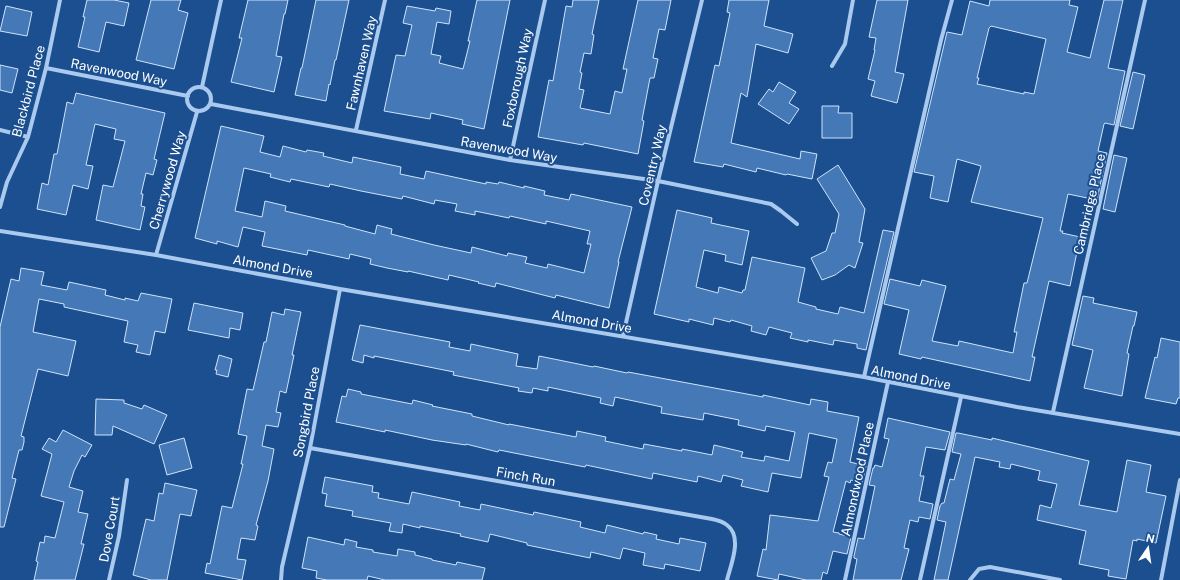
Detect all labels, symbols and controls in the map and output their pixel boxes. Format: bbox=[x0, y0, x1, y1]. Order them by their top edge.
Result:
street label: Fawnhaven Way bbox=[343, 14, 380, 112]
street label: Foxborough Way bbox=[500, 27, 535, 129]
street label: Blackbird Place bbox=[9, 43, 48, 139]
street label: Ravenwood Way bbox=[69, 56, 168, 89]
street label: Coventry Way bbox=[636, 123, 669, 207]
street label: Cherrywood Way bbox=[146, 129, 189, 231]
street label: Ravenwood Way bbox=[459, 134, 558, 165]
street label: Cambridge Place bbox=[1071, 152, 1108, 256]
street label: Almond Drive bbox=[232, 252, 314, 281]
street label: Almond Drive bbox=[551, 307, 633, 336]
street label: Almond Drive bbox=[870, 362, 952, 393]
street label: Songbird Place bbox=[290, 365, 323, 459]
street label: Almondwood Place bbox=[838, 421, 877, 538]
street label: Finch Run bbox=[495, 464, 557, 489]
street label: Dove Court bbox=[96, 495, 123, 563]
north arrow bbox=[1128, 528, 1168, 568]
text: N bbox=[1145, 531, 1156, 545]

